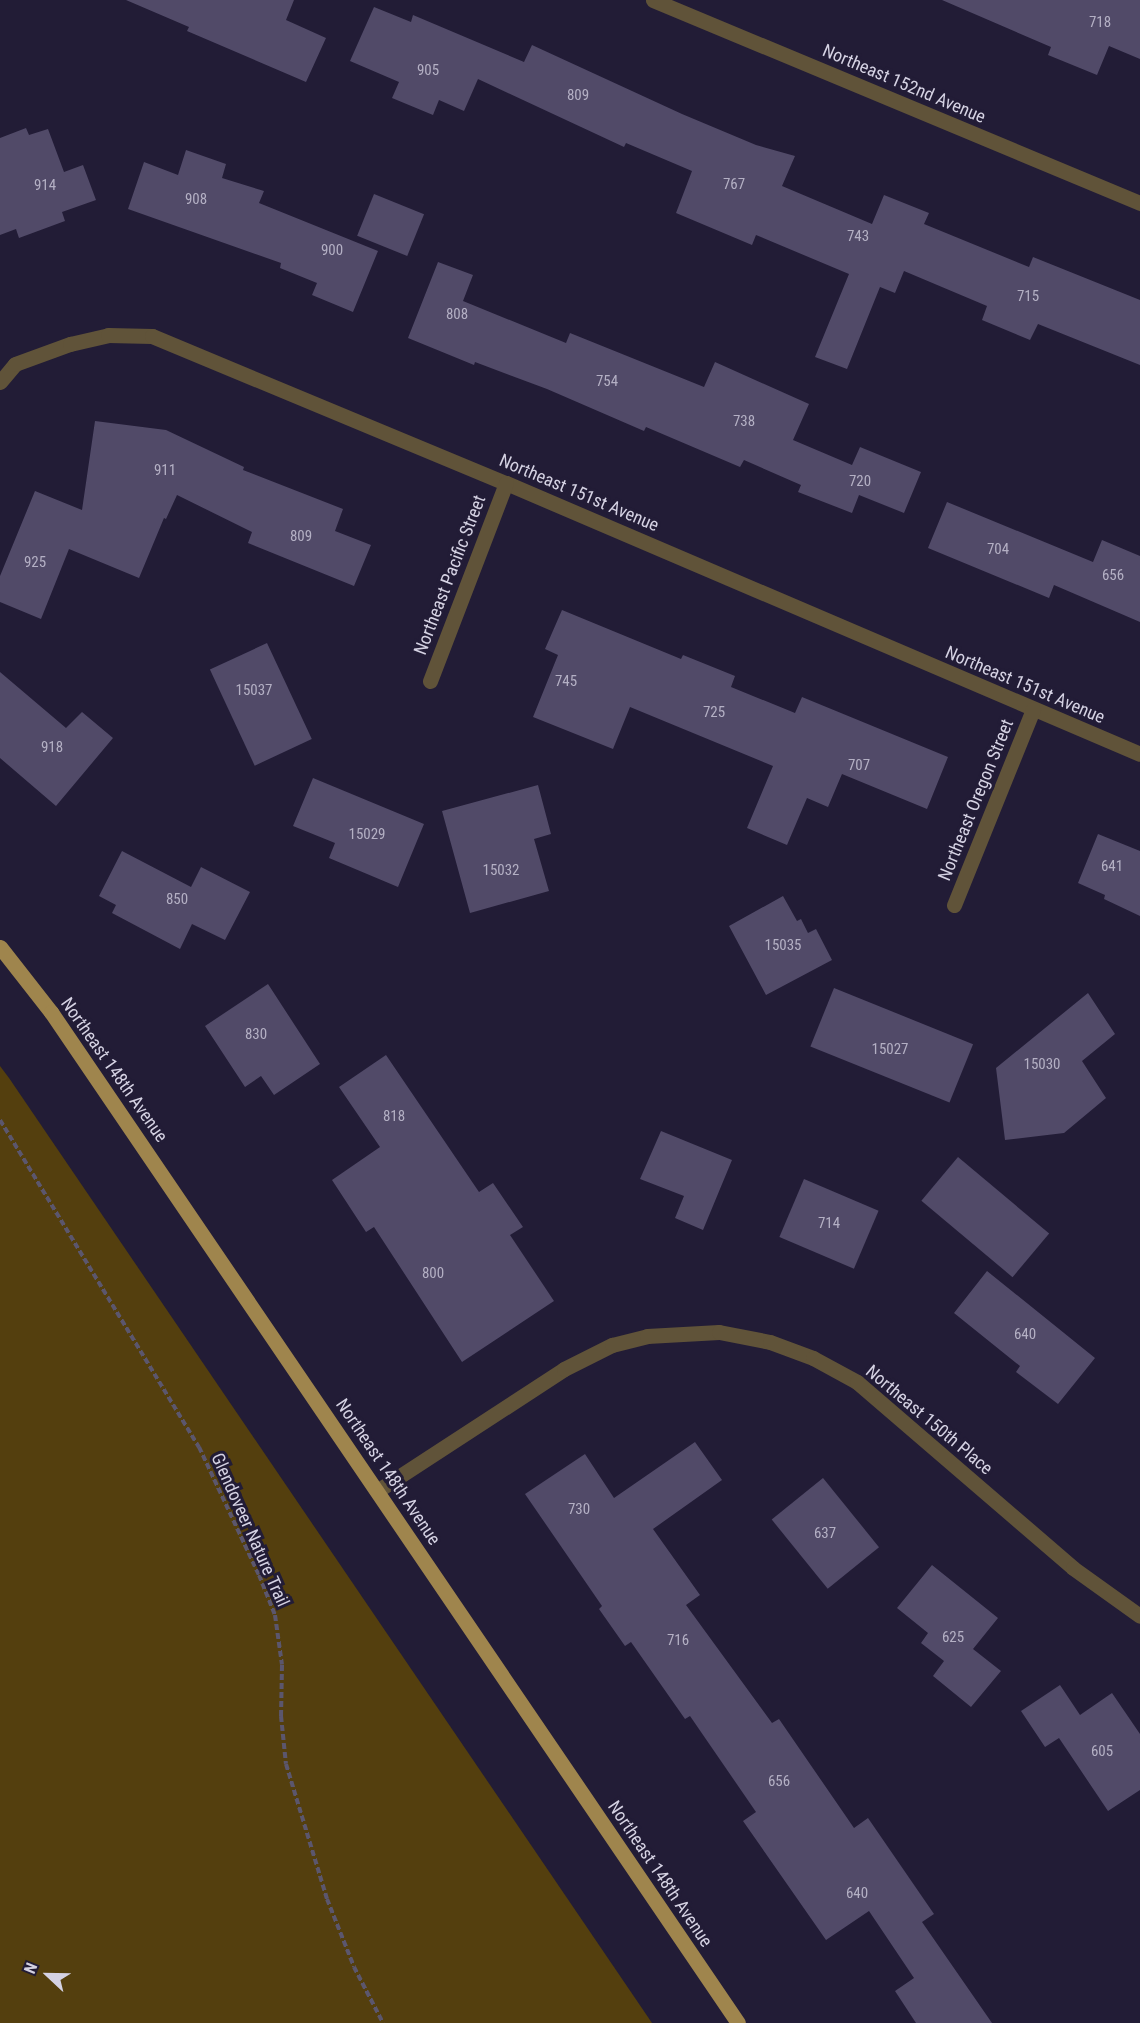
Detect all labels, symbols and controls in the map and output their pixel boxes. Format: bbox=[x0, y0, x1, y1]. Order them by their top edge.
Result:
house number: 718 bbox=[1089, 14, 1111, 32]
street label: Northeast 152nd Avenue bbox=[819, 40, 989, 128]
house number: 905 bbox=[417, 62, 439, 80]
house number: 809 bbox=[567, 87, 589, 105]
house number: 767 bbox=[723, 176, 745, 194]
house number: 914 bbox=[34, 177, 56, 195]
house number: 908 bbox=[185, 191, 207, 209]
house number: 743 bbox=[847, 228, 869, 246]
house number: 900 bbox=[321, 242, 343, 260]
house number: 715 bbox=[1017, 288, 1039, 306]
house number: 808 bbox=[446, 306, 468, 324]
house number: 754 bbox=[596, 373, 618, 391]
house number: 738 bbox=[733, 413, 755, 431]
street label: Northeast 151st Avenue bbox=[496, 450, 662, 536]
house number: 911 bbox=[154, 462, 176, 480]
house number: 720 bbox=[849, 473, 871, 491]
street label: Northeast Pacific Street bbox=[410, 492, 490, 658]
house number: 809 bbox=[290, 528, 312, 546]
house number: 704 bbox=[987, 541, 1009, 559]
house number: 925 bbox=[24, 554, 46, 572]
house number: 656 bbox=[1102, 567, 1124, 585]
street label: Northeast 151st Avenue bbox=[942, 642, 1108, 728]
house number: 745 bbox=[555, 673, 577, 691]
house number: 15037 bbox=[235, 682, 273, 700]
house number: 725 bbox=[703, 704, 725, 722]
street label: Northeast Oregon Street bbox=[934, 716, 1018, 884]
house number: 918 bbox=[41, 739, 63, 757]
house number: 707 bbox=[848, 757, 870, 775]
house number: 15029 bbox=[348, 826, 386, 844]
house number: 641 bbox=[1101, 858, 1123, 876]
house number: 15032 bbox=[482, 862, 520, 880]
house number: 850 bbox=[166, 891, 188, 909]
house number: 15035 bbox=[764, 937, 802, 955]
street label: Northeast 148th Avenue bbox=[56, 994, 172, 1146]
house number: 830 bbox=[245, 1026, 267, 1044]
house number: 15027 bbox=[871, 1041, 909, 1059]
house number: 15030 bbox=[1023, 1056, 1061, 1074]
house number: 818 bbox=[383, 1108, 405, 1126]
house number: 714 bbox=[818, 1215, 840, 1233]
house number: 800 bbox=[422, 1265, 444, 1283]
house number: 640 bbox=[1014, 1326, 1036, 1344]
street label: Northeast 150th Place bbox=[861, 1361, 997, 1479]
street label: Northeast 148th Avenue bbox=[331, 1395, 445, 1549]
street label: Glendoveer Nature Trail bbox=[206, 1450, 294, 1610]
house number: 730 bbox=[568, 1501, 590, 1519]
house number: 637 bbox=[814, 1525, 836, 1543]
house number: 625 bbox=[942, 1629, 964, 1647]
house number: 716 bbox=[667, 1632, 689, 1650]
house number: 605 bbox=[1091, 1743, 1113, 1761]
house number: 656 bbox=[768, 1773, 790, 1791]
street label: Northeast 148th Avenue bbox=[603, 1797, 717, 1951]
house number: 640 bbox=[846, 1885, 868, 1903]
north arrow bbox=[18, 1945, 78, 2005]
text: N bbox=[20, 1960, 41, 1976]

